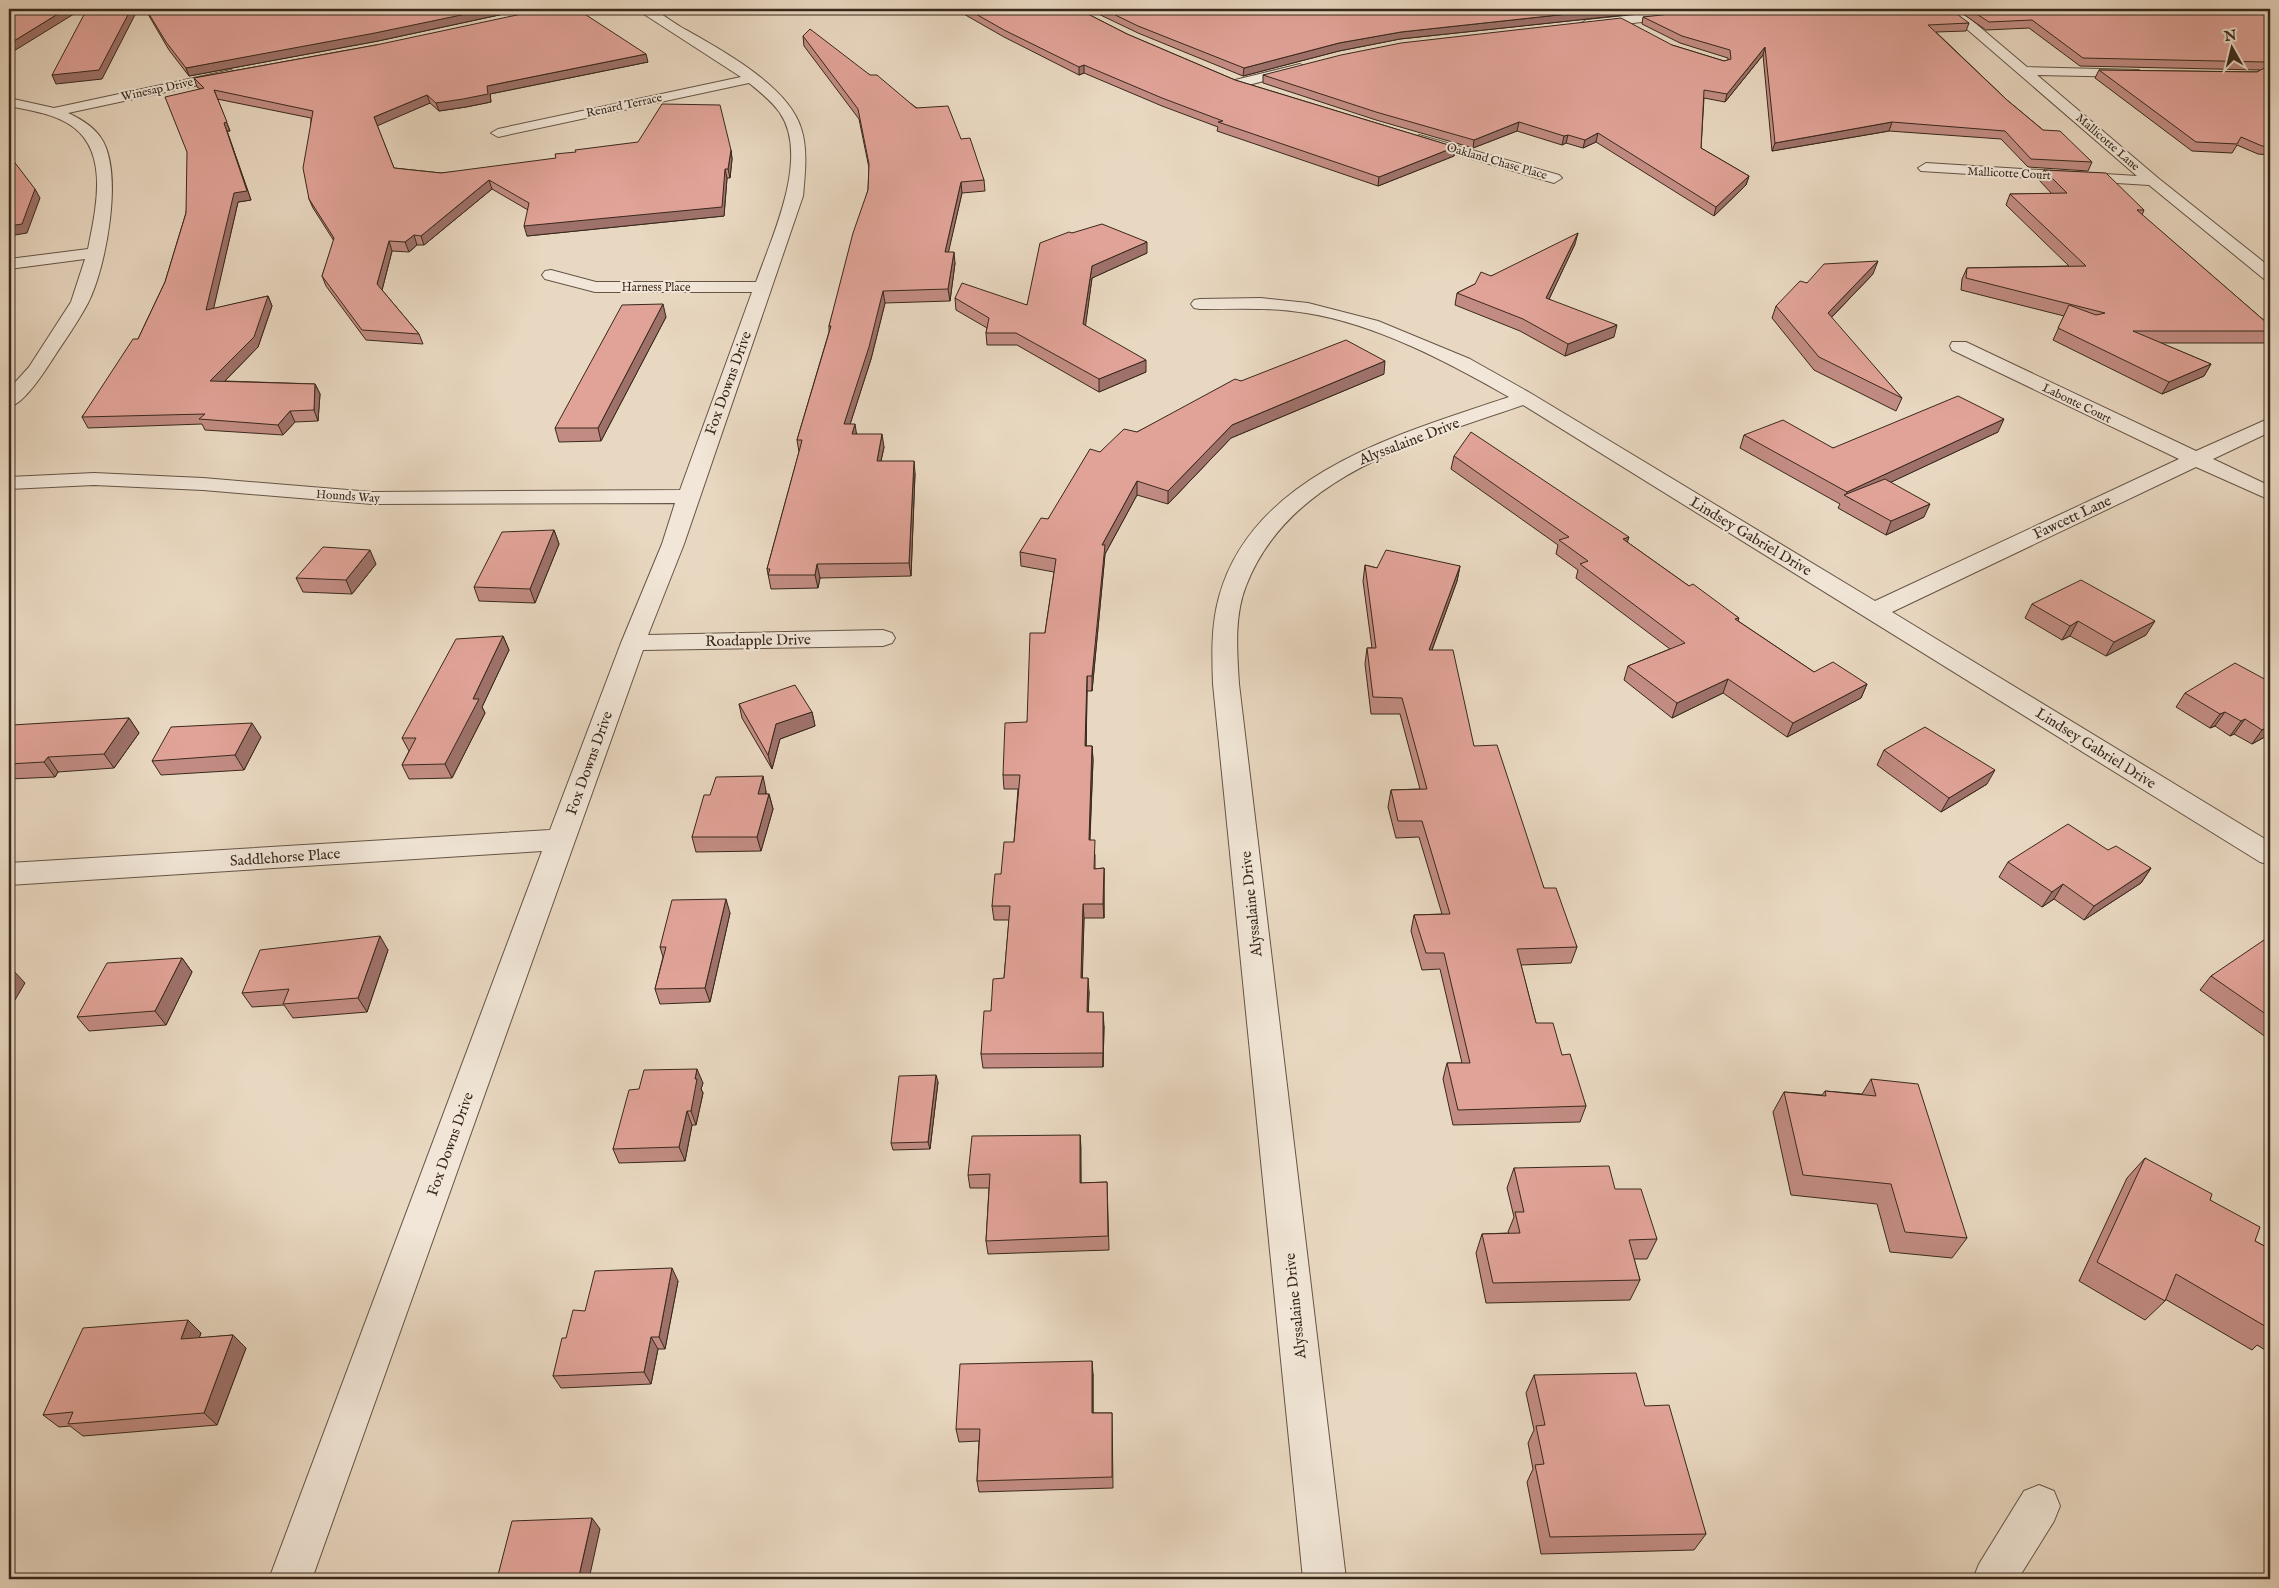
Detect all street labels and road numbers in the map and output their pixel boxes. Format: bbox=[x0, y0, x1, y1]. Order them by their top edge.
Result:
street label: Winesap Drive bbox=[120, 74, 195, 105]
street label: Renard Terrace bbox=[585, 90, 664, 121]
street label: Mallicotte Lane bbox=[2073, 111, 2143, 175]
street label: Oakland Chase Place bbox=[1445, 140, 1549, 183]
street label: Mallicotte Court bbox=[1967, 164, 2051, 183]
street label: Harness Place bbox=[622, 280, 691, 295]
street label: Fox Downs Drive bbox=[701, 329, 756, 438]
street label: Labonte Court bbox=[2040, 380, 2114, 427]
street label: Alyssalaine Drive bbox=[1355, 414, 1462, 470]
street label: Hounds Way bbox=[315, 487, 381, 506]
street label: Fawcett Lane bbox=[2030, 491, 2115, 544]
street label: Lindsey Gabriel Drive bbox=[1686, 493, 1815, 580]
street label: Roadapple Drive bbox=[705, 630, 811, 651]
street label: Lindsey Gabriel Drive bbox=[2032, 704, 2160, 793]
street label: Fox Downs Drive bbox=[562, 709, 617, 818]
street label: Saddlehorse Place bbox=[229, 844, 341, 871]
street label: Alyssalaine Drive bbox=[1236, 850, 1267, 959]
street label: Fox Downs Drive bbox=[423, 1090, 478, 1199]
street label: Alyssalaine Drive bbox=[1280, 1252, 1311, 1361]

